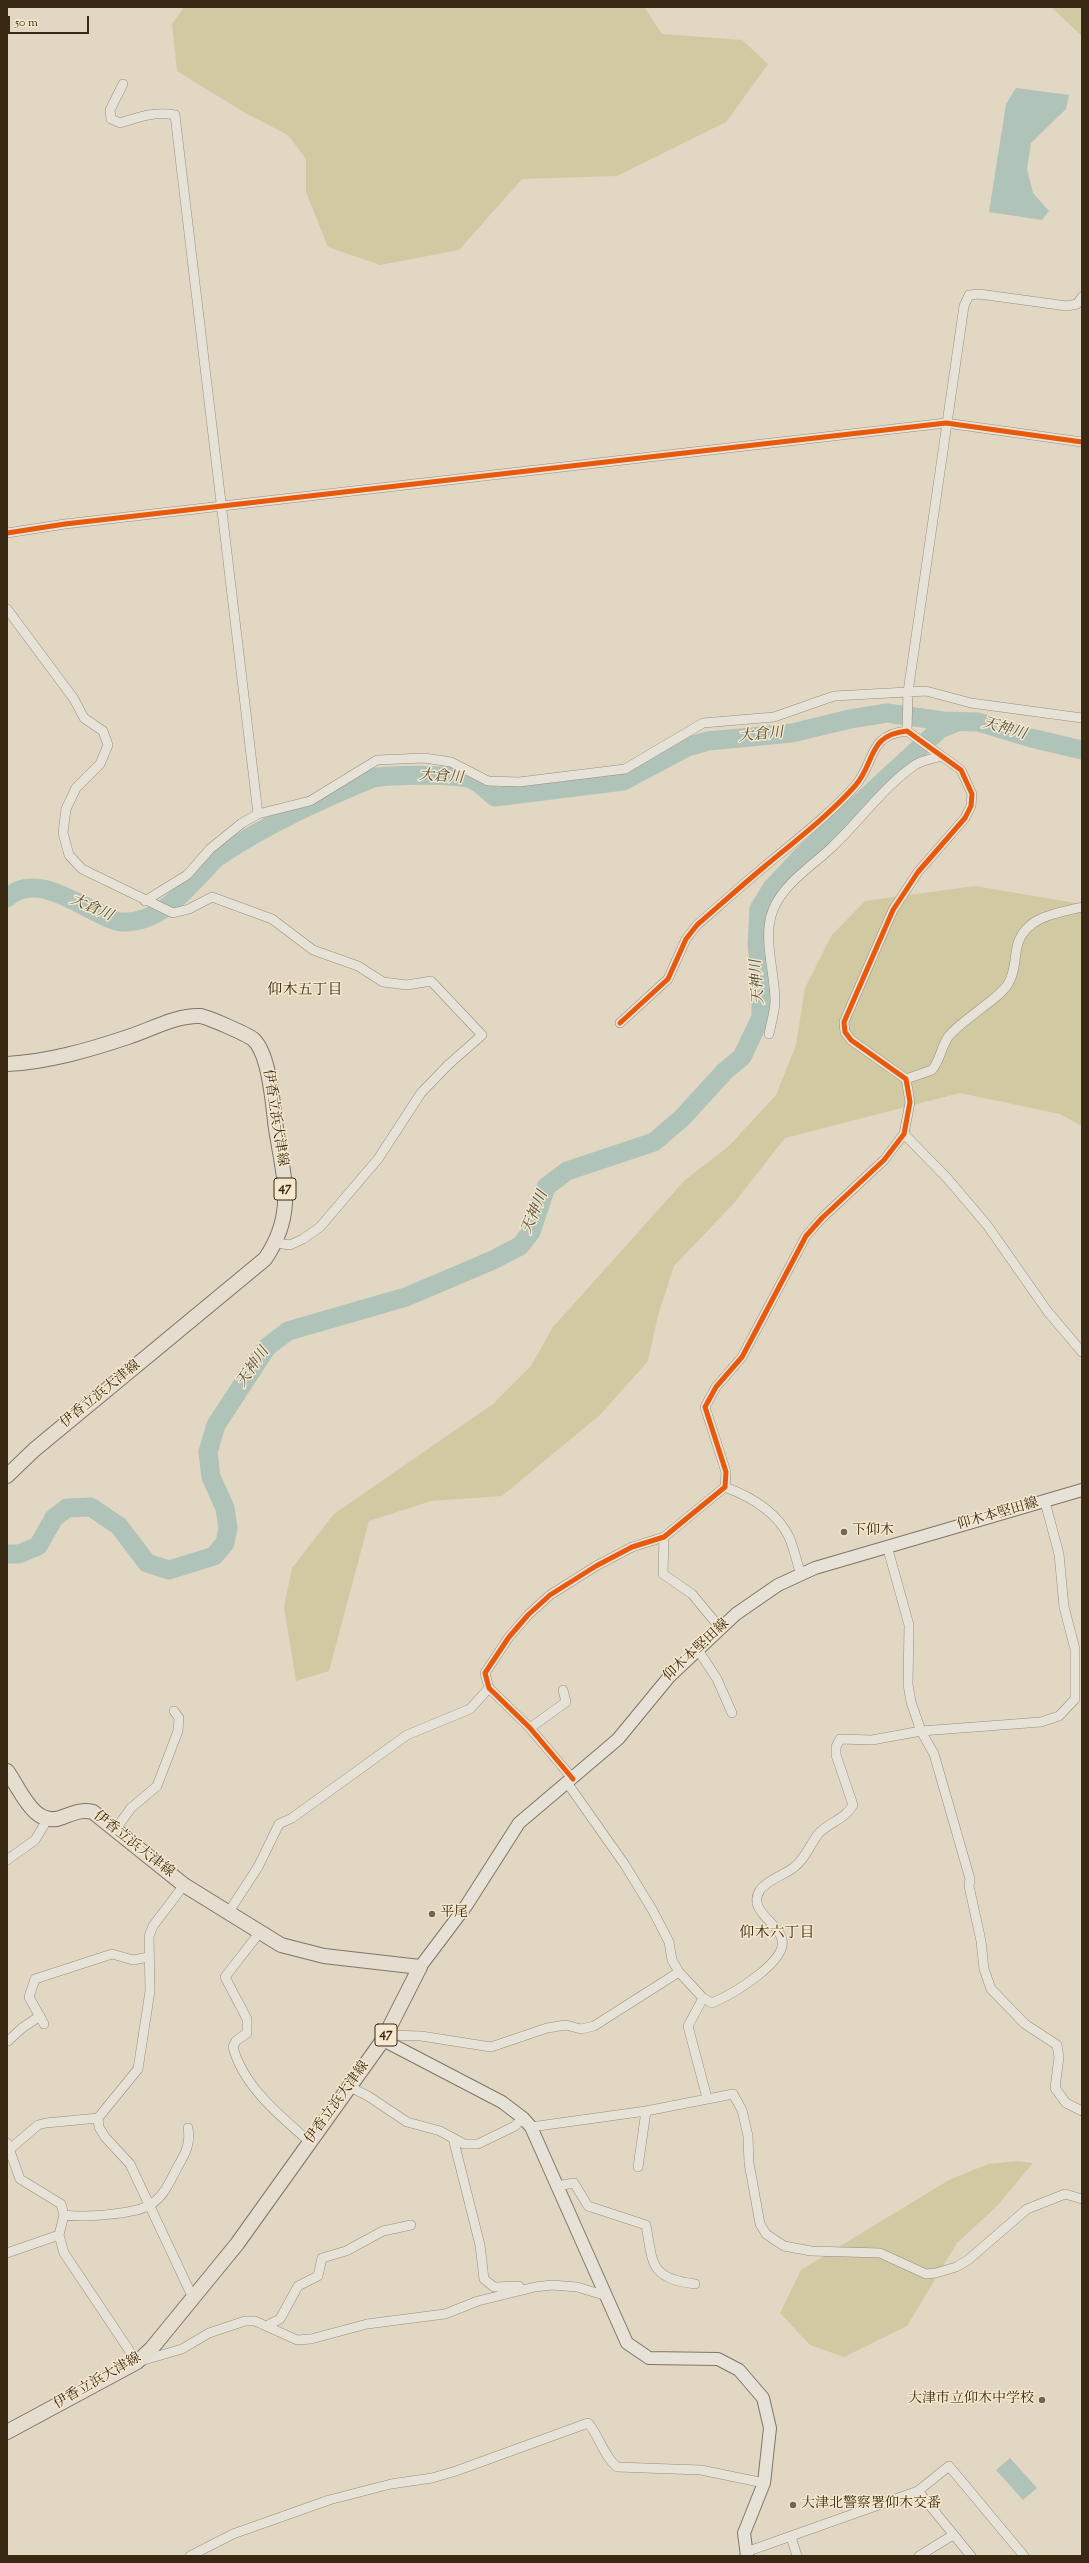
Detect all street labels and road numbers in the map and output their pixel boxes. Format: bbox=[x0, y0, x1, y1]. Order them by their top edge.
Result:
street label: 伊香立浜大津線 bbox=[258, 1068, 290, 1168]
road number: 47 bbox=[274, 1178, 296, 1200]
street label: 伊香立浜大津線 bbox=[58, 1358, 144, 1432]
street label: 仰木本堅田線 bbox=[955, 1495, 1041, 1535]
street label: 仰木本堅田線 bbox=[661, 1616, 733, 1686]
street label: 伊香立浜大津線 bbox=[89, 1808, 177, 1882]
road number: 47 bbox=[375, 2024, 397, 2046]
street label: 伊香立浜大津線 bbox=[302, 2058, 374, 2148]
street label: 伊香立浜大津線 bbox=[51, 2350, 145, 2414]

